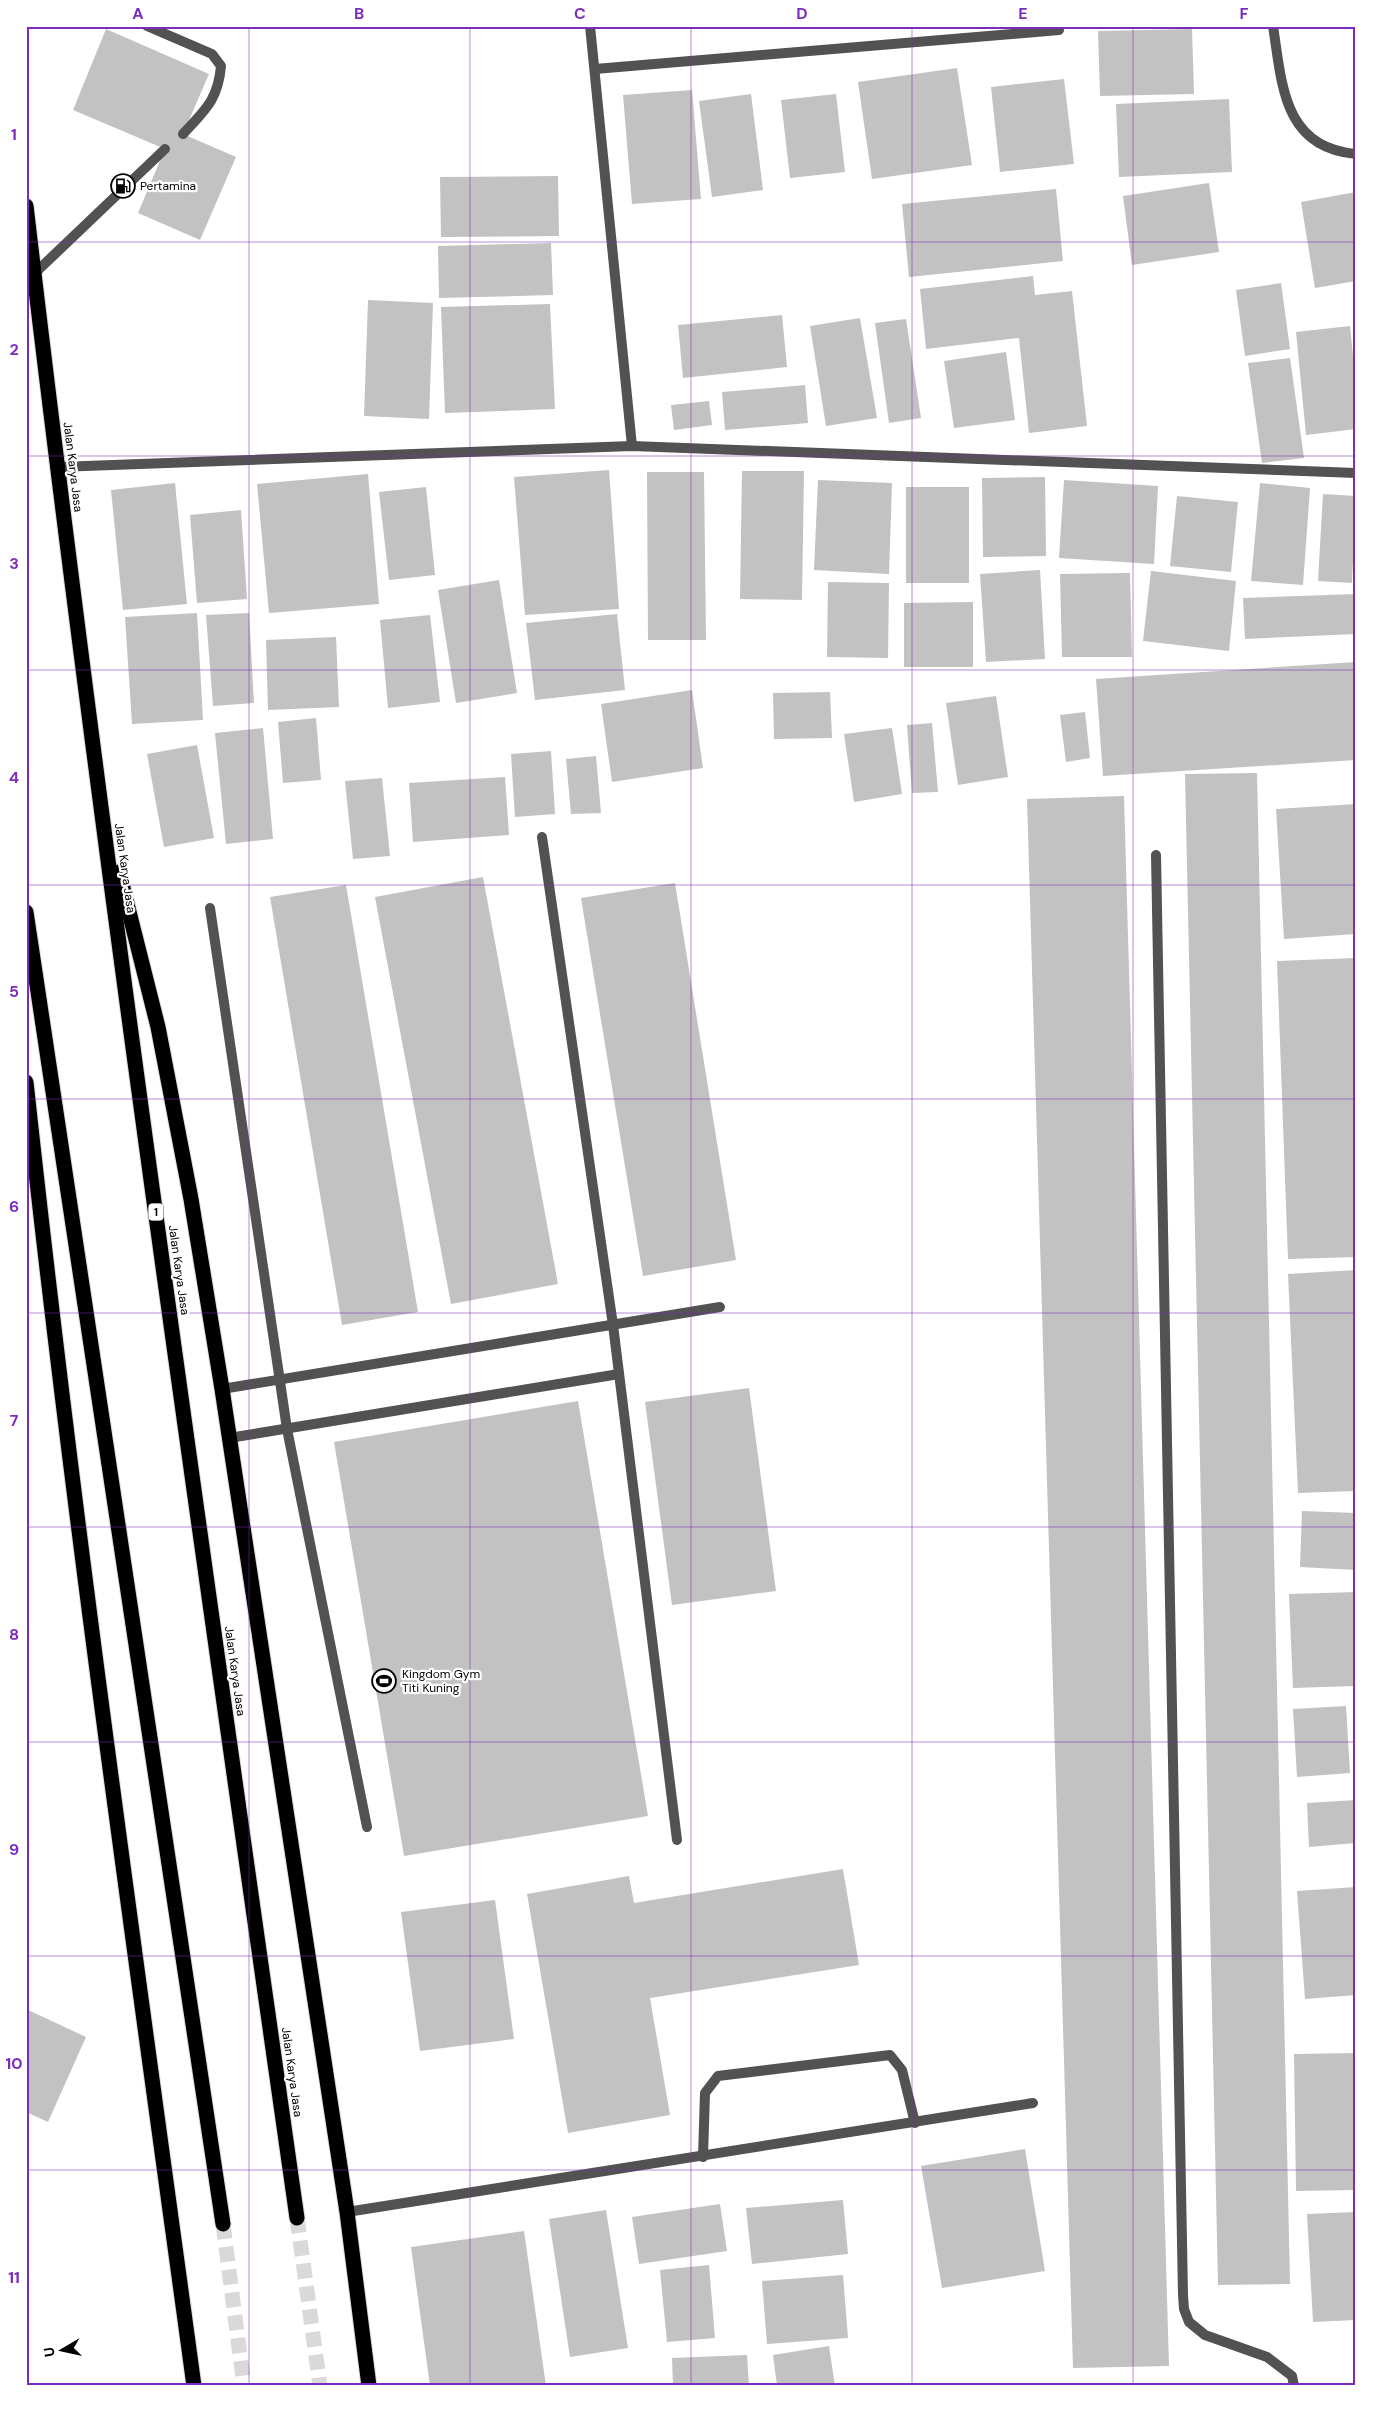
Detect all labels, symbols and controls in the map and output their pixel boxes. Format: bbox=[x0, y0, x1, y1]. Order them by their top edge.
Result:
text: A bbox=[132, 3, 144, 24]
text: B bbox=[354, 3, 364, 24]
text: C bbox=[574, 3, 586, 24]
text: D bbox=[796, 3, 808, 24]
text: E bbox=[1018, 3, 1028, 24]
text: F bbox=[1240, 3, 1249, 24]
text: 1 bbox=[11, 124, 17, 145]
fuel station icon: Pertamina bbox=[110, 173, 136, 199]
place label: Pertamina bbox=[140, 178, 196, 194]
text: 2 bbox=[9, 339, 19, 360]
street label: Jalan Karya Jasa bbox=[60, 421, 86, 513]
text: 3 bbox=[9, 553, 19, 574]
text: 4 bbox=[9, 767, 19, 788]
street label: Jalan Karya Jasa bbox=[111, 822, 139, 914]
text: 5 bbox=[9, 981, 19, 1002]
text: 6 bbox=[9, 1196, 19, 1217]
road number: 1 bbox=[148, 1204, 164, 1220]
street label: Jalan Karya Jasa bbox=[165, 1224, 193, 1316]
text: 7 bbox=[10, 1410, 19, 1431]
text: 8 bbox=[9, 1624, 19, 1645]
street label: Jalan Karya Jasa bbox=[221, 1625, 249, 1717]
place label: Kingdom Gym Titi Kuning bbox=[402, 1666, 480, 1696]
sports icon: Kingdom Gym Titi Kuning bbox=[371, 1668, 397, 1694]
text: 9 bbox=[9, 1839, 19, 1860]
street label: Jalan Karya Jasa bbox=[278, 2026, 306, 2118]
text: 10 bbox=[5, 2053, 23, 2074]
text: 11 bbox=[8, 2267, 20, 2288]
north arrow bbox=[38, 2324, 88, 2374]
text: U bbox=[40, 2346, 59, 2358]

